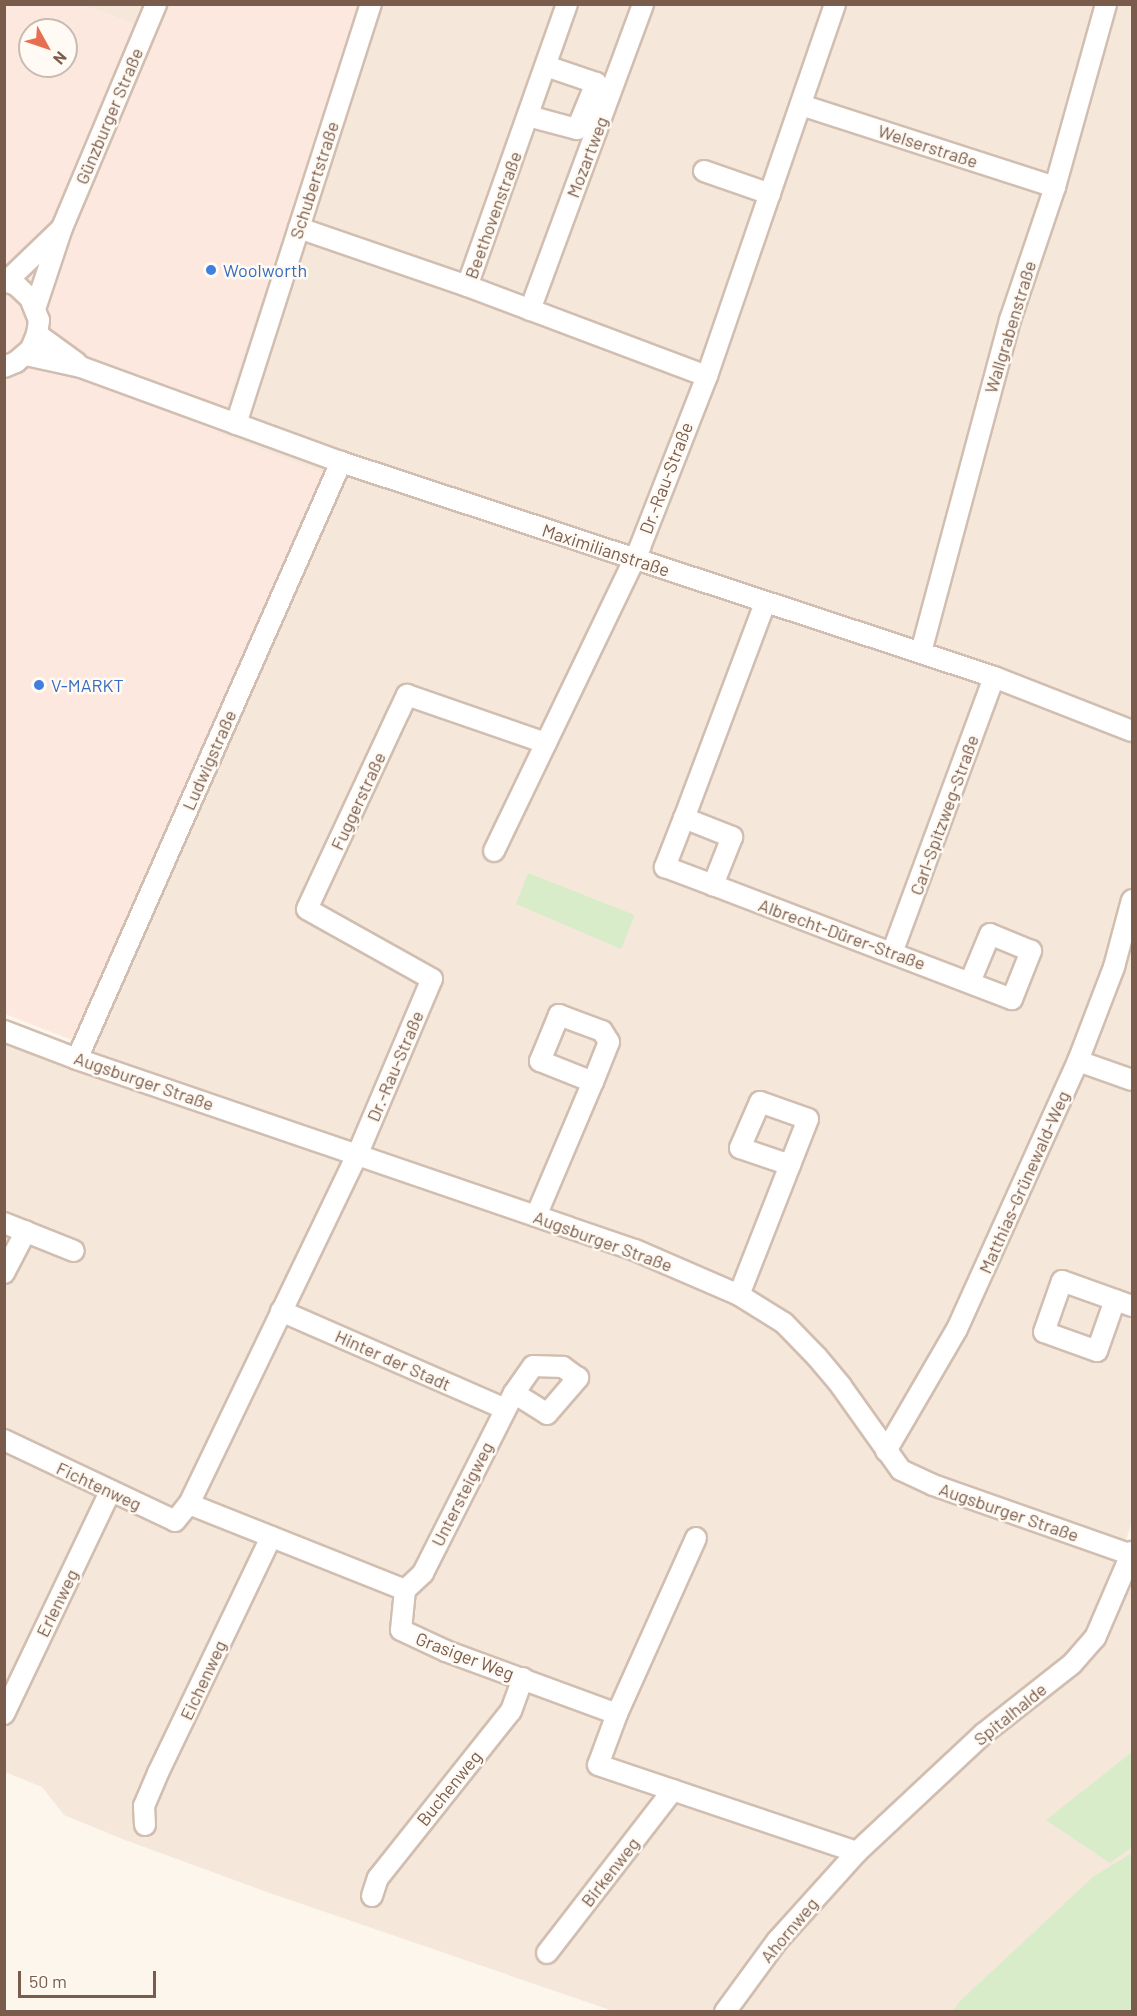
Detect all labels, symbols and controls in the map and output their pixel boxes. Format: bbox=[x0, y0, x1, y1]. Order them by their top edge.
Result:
north arrow bbox=[18, 18, 78, 78]
street label: Günzburger Straße bbox=[71, 45, 147, 187]
text: N bbox=[50, 48, 71, 69]
street label: Mozartweg bbox=[562, 113, 612, 201]
street label: Schubertstraße bbox=[285, 118, 343, 242]
street label: Welserstraße bbox=[875, 120, 981, 172]
street label: Beethovenstraße bbox=[460, 148, 526, 282]
street label: Wallgrabenstraße bbox=[980, 258, 1040, 396]
place label: Woolworth bbox=[223, 259, 307, 281]
marker: Woolworth bbox=[204, 263, 218, 277]
street label: Dr.-Rau-Straße bbox=[635, 419, 697, 537]
street label: Maximilianstraße bbox=[539, 519, 673, 581]
place label: V-MARKT bbox=[51, 674, 124, 696]
marker: V-MARKT bbox=[32, 678, 46, 692]
street label: Ludwigstraße bbox=[177, 707, 241, 813]
street label: Carl-Spitzweg-Straße bbox=[905, 732, 983, 898]
street label: Fuggerstraße bbox=[326, 749, 390, 853]
street label: Albrecht-Dürer-Straße bbox=[756, 894, 928, 974]
street label: Dr.-Rau-Straße bbox=[362, 1007, 428, 1125]
street label: Augsburger Straße bbox=[71, 1047, 217, 1115]
street label: Matthias-Grünewald-Weg bbox=[974, 1087, 1074, 1277]
street label: Augsburger Straße bbox=[531, 1206, 675, 1276]
street label: Hinter der Stadt bbox=[332, 1325, 454, 1395]
street label: Untersteigweg bbox=[426, 1438, 498, 1550]
street label: Fichtenweg bbox=[53, 1457, 145, 1515]
street label: Augsburger Straße bbox=[936, 1478, 1082, 1546]
street label: Erlenweg bbox=[31, 1566, 83, 1640]
street label: Grasiger Weg bbox=[413, 1627, 517, 1685]
street label: Eichenweg bbox=[175, 1637, 231, 1723]
street label: Spitalhalde bbox=[969, 1678, 1051, 1750]
street label: Buchenweg bbox=[412, 1746, 486, 1830]
street label: Birkenweg bbox=[576, 1833, 644, 1911]
street label: Ahornweg bbox=[756, 1893, 822, 1967]
scale bar bbox=[21, 1959, 159, 1997]
text: 50 m bbox=[29, 1970, 67, 1992]

